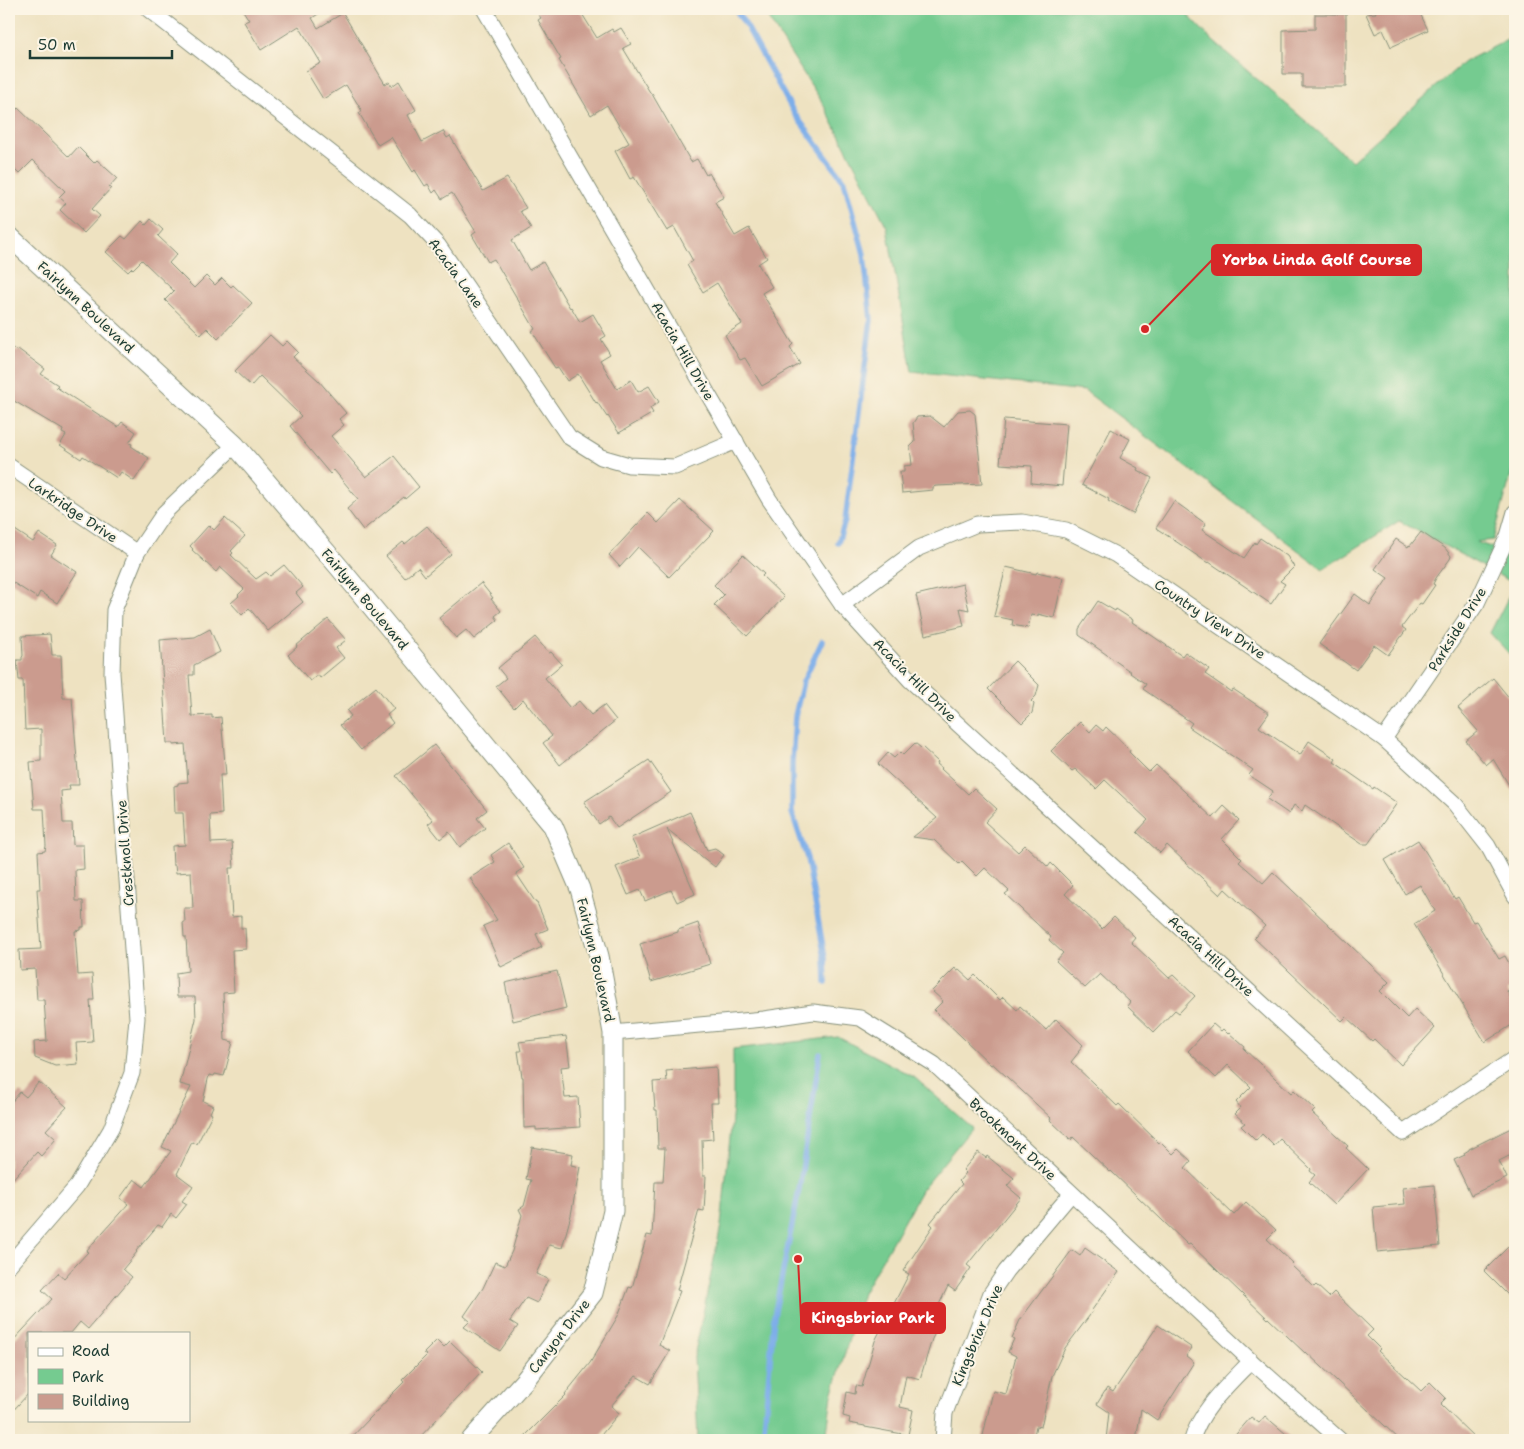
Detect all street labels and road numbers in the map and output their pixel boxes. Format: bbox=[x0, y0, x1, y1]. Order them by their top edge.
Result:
street label: Acacia Lane bbox=[425, 234, 487, 312]
street label: Fairlynn Boulevard bbox=[33, 257, 139, 357]
street label: Acacia Hill Drive bbox=[647, 298, 719, 404]
street label: Larkridge Drive bbox=[25, 473, 121, 547]
street label: Fairlynn Boulevard bbox=[317, 545, 413, 653]
street label: Country View Drive bbox=[1151, 575, 1269, 663]
street label: Parkside Drive bbox=[1424, 583, 1490, 675]
street label: Acacia Hill Drive bbox=[869, 634, 961, 726]
street label: Crestknoll Drive bbox=[112, 799, 138, 907]
street label: Fairlynn Boulevard bbox=[573, 896, 619, 1024]
street label: Acacia Hill Drive bbox=[1164, 912, 1258, 1000]
street label: Brookmont Drive bbox=[966, 1094, 1060, 1184]
street label: Kingsbriar Drive bbox=[948, 1281, 1007, 1388]
street label: Canyon Drive bbox=[524, 1295, 594, 1377]

